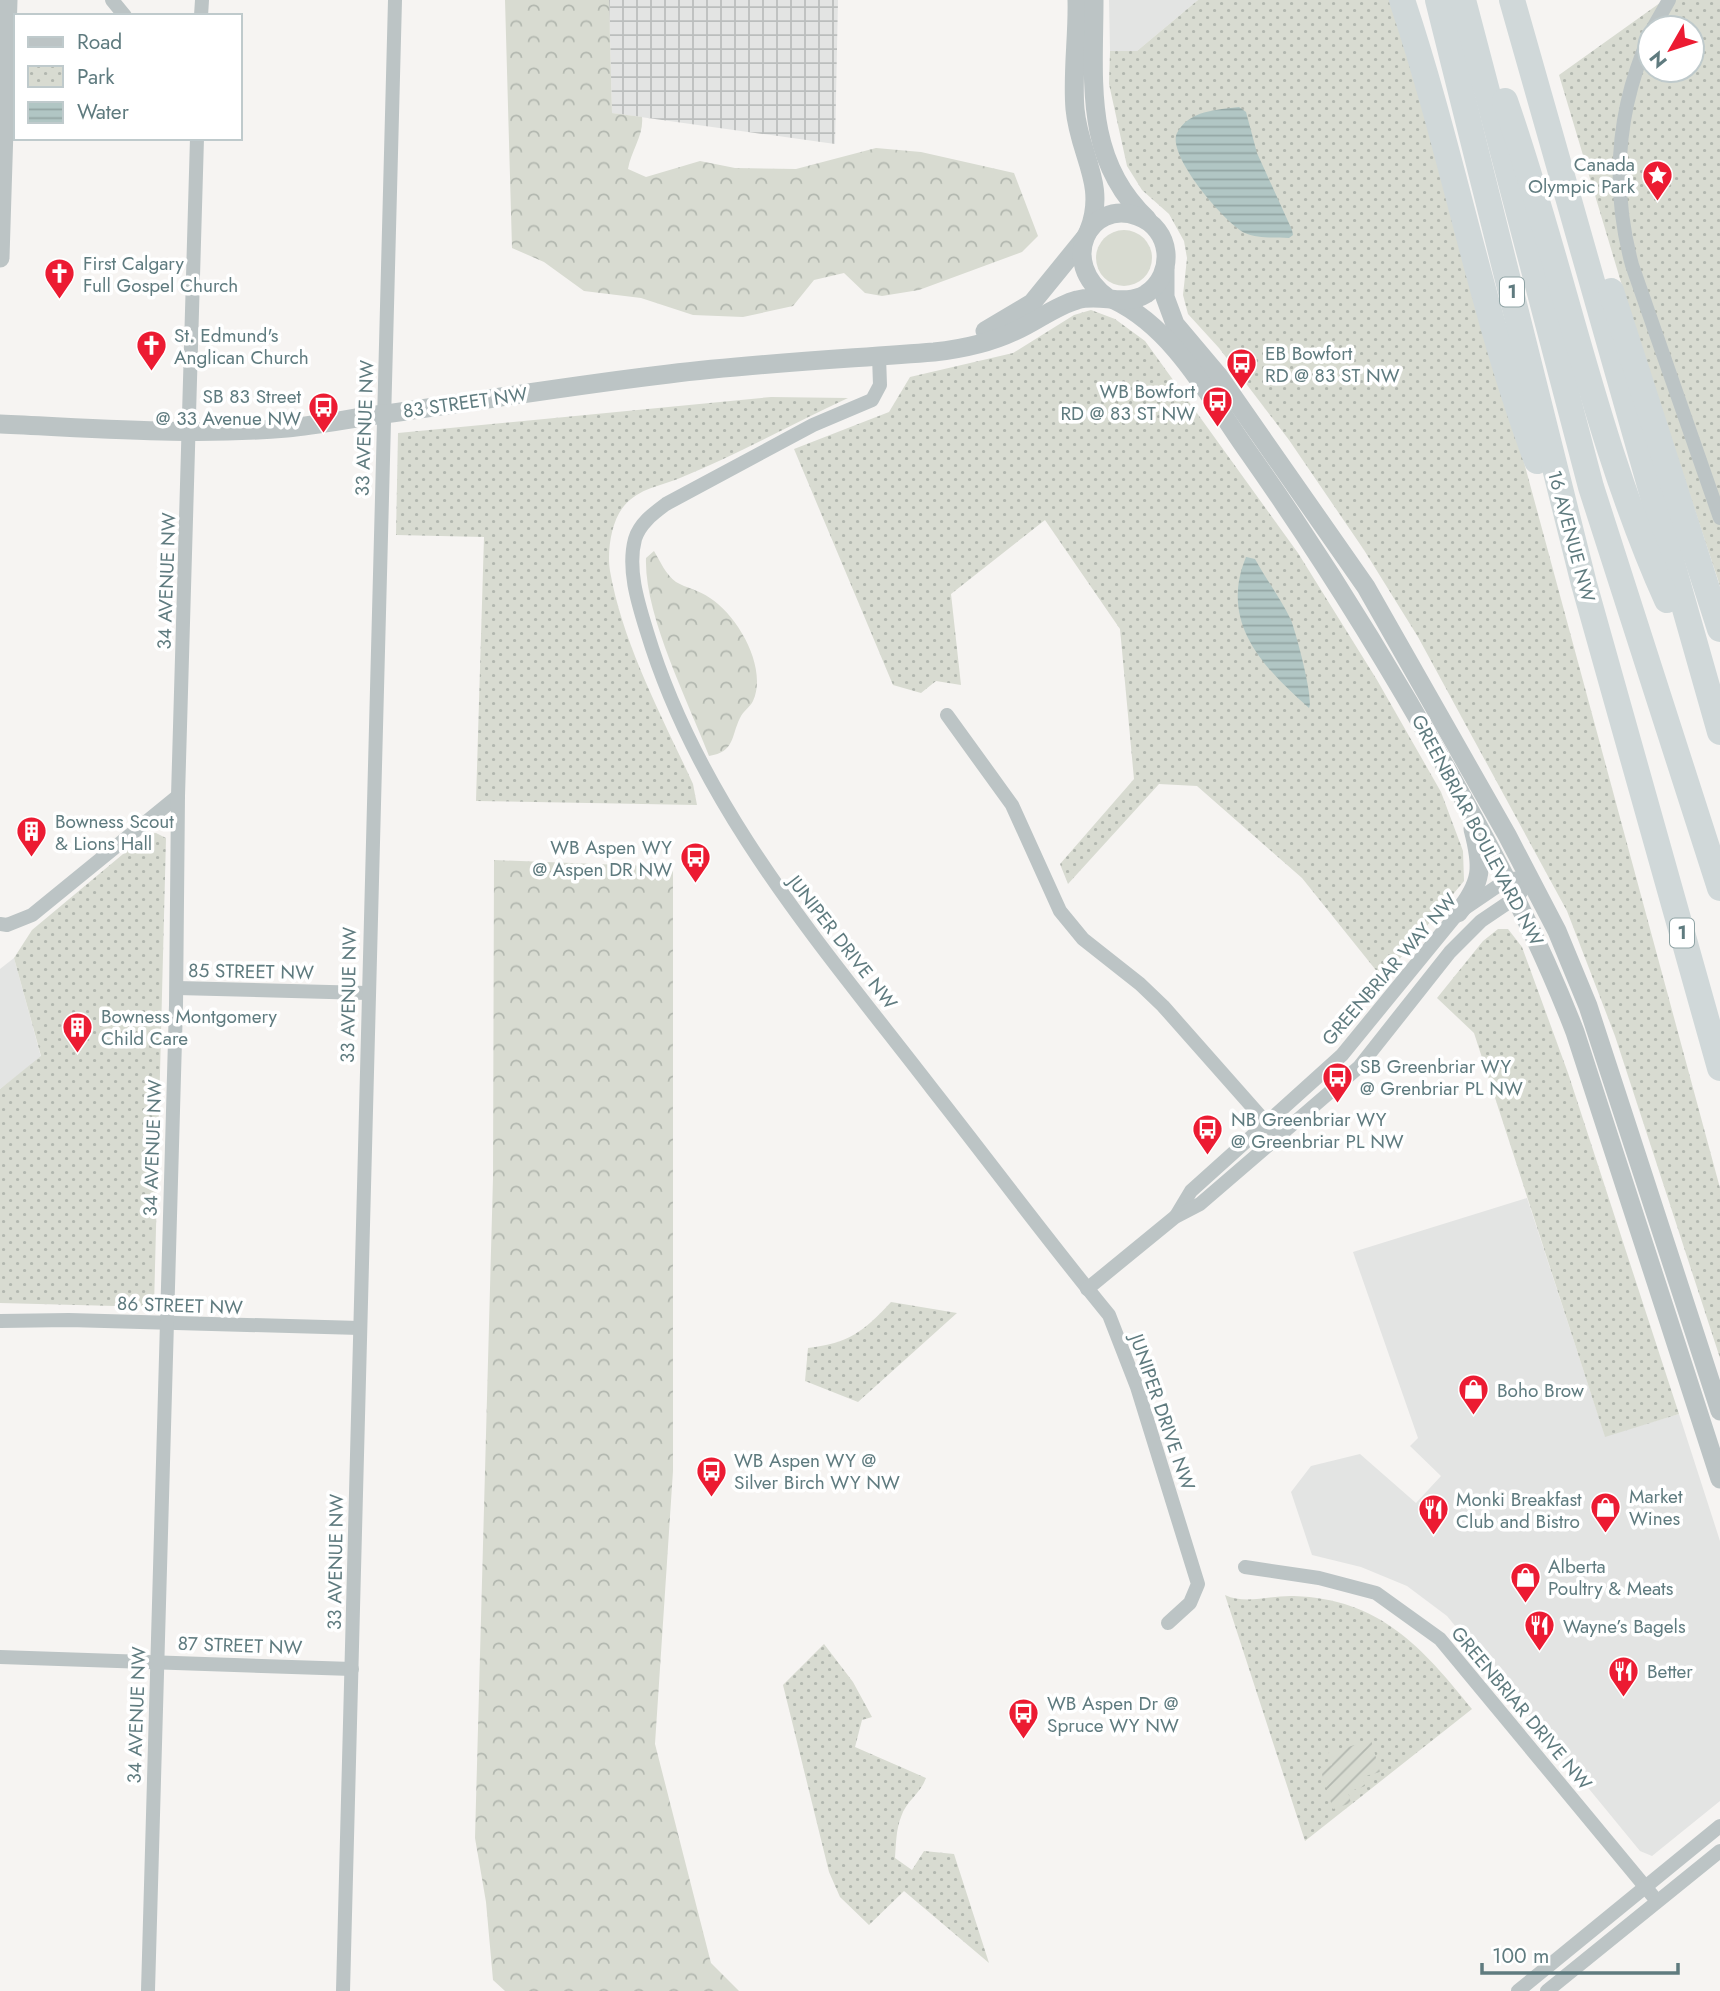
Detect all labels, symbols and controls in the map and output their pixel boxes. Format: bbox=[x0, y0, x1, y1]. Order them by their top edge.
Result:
legend bbox=[14, 14, 242, 140]
north arrow bbox=[1636, 14, 1706, 84]
text: Road bbox=[77, 27, 122, 57]
text: N bbox=[1643, 45, 1673, 74]
text: Park bbox=[77, 62, 115, 92]
text: Water bbox=[77, 97, 130, 127]
place label: Canada Olympic Park bbox=[1528, 151, 1636, 200]
place icon: Canada Olympic Park bbox=[1641, 158, 1675, 202]
place label: First Calgary Full Gospel Church bbox=[83, 250, 238, 299]
church icon: First Calgary Full Gospel Church bbox=[43, 257, 77, 301]
road number: 1 bbox=[1500, 278, 1524, 306]
place label: St. Edmund's Anglican Church bbox=[174, 322, 309, 371]
church icon: St. Edmund's Anglican Church bbox=[134, 329, 168, 373]
place label: EB Bowfort RD @ 83 ST NW bbox=[1265, 340, 1400, 389]
bus stop icon: EB Bowfort RD @ 83 ST NW bbox=[1225, 347, 1259, 391]
street label: 33 AVENUE NW bbox=[349, 359, 380, 497]
place label: WB Bowfort RD @ 83 ST NW bbox=[1060, 378, 1195, 427]
street label: 83 STREET NW bbox=[401, 380, 529, 425]
place label: SB 83 Street @ 33 Avenue NW bbox=[156, 383, 301, 432]
bus stop icon: WB Bowfort RD @ 83 ST NW bbox=[1201, 385, 1235, 429]
bus stop icon: SB 83 Street @ 33 Avenue NW bbox=[307, 390, 341, 434]
street label: 16 AVENUE NW bbox=[1541, 467, 1602, 605]
street label: 34 AVENUE NW bbox=[151, 512, 182, 650]
street label: GREENBRIAR BOULEVARD NW bbox=[1405, 710, 1550, 951]
place label: Bowness Scout & Lions Hall bbox=[55, 808, 174, 857]
building icon: Bowness Scout & Lions Hall bbox=[15, 815, 49, 859]
place label: WB Aspen WY @ Aspen DR NW bbox=[532, 834, 672, 883]
bus stop icon: WB Aspen WY @ Aspen DR NW bbox=[678, 841, 712, 885]
street label: JUNIPER DRIVE NW bbox=[780, 867, 904, 1015]
street label: GREENBRIAR WAY NW bbox=[1316, 887, 1463, 1051]
road number: 1 bbox=[1670, 918, 1694, 948]
street label: 33 AVENUE NW bbox=[334, 926, 363, 1063]
street label: 85 STREET NW bbox=[188, 957, 314, 986]
place label: Bowness Montgomery Child Care bbox=[101, 1003, 278, 1052]
building icon: Bowness Montgomery Child Care bbox=[61, 1010, 95, 1054]
place label: SB Greenbriar WY @ Grenbriar PL NW bbox=[1360, 1053, 1523, 1102]
bus stop icon: SB Greenbriar WY @ Grenbriar PL NW bbox=[1320, 1060, 1354, 1104]
street label: 34 AVENUE NW bbox=[137, 1079, 168, 1217]
place label: NB Greenbriar WY @ Greenbriar PL NW bbox=[1231, 1106, 1404, 1155]
bus stop icon: NB Greenbriar WY @ Greenbriar PL NW bbox=[1191, 1113, 1225, 1157]
street label: 86 STREET NW bbox=[117, 1290, 244, 1321]
street label: JUNIPER DRIVE NW bbox=[1122, 1328, 1202, 1494]
shop icon: Boho Brow bbox=[1457, 1373, 1491, 1417]
place label: Boho Brow bbox=[1497, 1377, 1584, 1404]
place label: WB Aspen WY @ Silver Birch WY NW bbox=[734, 1447, 900, 1496]
bus stop icon: WB Aspen WY @ Silver Birch WY NW bbox=[694, 1454, 728, 1498]
place label: Market Wines bbox=[1629, 1483, 1683, 1532]
place label: Monki Breakfast Club and Bistro bbox=[1456, 1486, 1582, 1535]
shop icon: Market Wines bbox=[1589, 1490, 1623, 1534]
street label: 33 AVENUE NW bbox=[321, 1493, 350, 1630]
restaurant icon: Monki Breakfast Club and Bistro bbox=[1416, 1493, 1450, 1537]
place label: Alberta Poultry & Meats bbox=[1548, 1553, 1674, 1602]
shop icon: Alberta Poultry & Meats bbox=[1508, 1560, 1542, 1604]
restaurant icon: Wayne’s Bagels bbox=[1523, 1609, 1557, 1653]
place label: Wayne’s Bagels bbox=[1563, 1613, 1686, 1640]
street label: GREENBRIAR DRIVE NW bbox=[1445, 1621, 1598, 1796]
street label: 87 STREET NW bbox=[177, 1630, 303, 1661]
street label: 34 AVENUE NW bbox=[121, 1646, 152, 1784]
restaurant icon: Better bbox=[1607, 1654, 1641, 1698]
place label: Better bbox=[1647, 1658, 1693, 1685]
place label: WB Aspen Dr @ Spruce WY NW bbox=[1047, 1690, 1179, 1739]
bus stop icon: WB Aspen Dr @ Spruce WY NW bbox=[1007, 1697, 1041, 1741]
scale bar bbox=[1482, 1932, 1678, 1976]
text: 100 m bbox=[1492, 1941, 1549, 1971]

